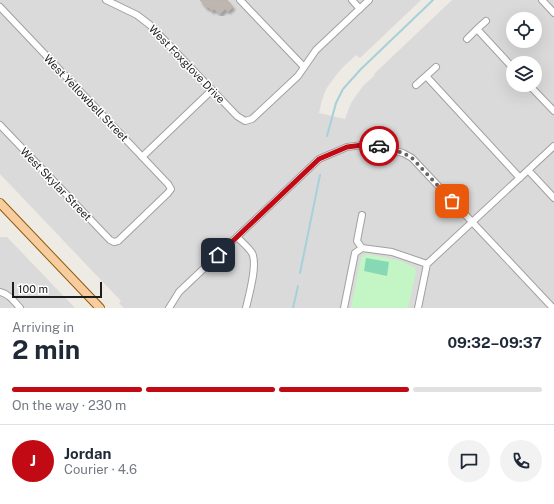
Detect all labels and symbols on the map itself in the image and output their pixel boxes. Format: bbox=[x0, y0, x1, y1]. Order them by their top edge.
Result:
street label: West Foxglove Drive bbox=[147, 23, 227, 105]
street label: West Yellowbell Street bbox=[41, 52, 131, 144]
courier bbox=[359, 126, 399, 166]
street label: West Skylar Street bbox=[18, 145, 94, 223]
pin bbox=[435, 184, 469, 218]
pin bbox=[201, 238, 235, 272]
scale bar bbox=[12, 280, 102, 299]

